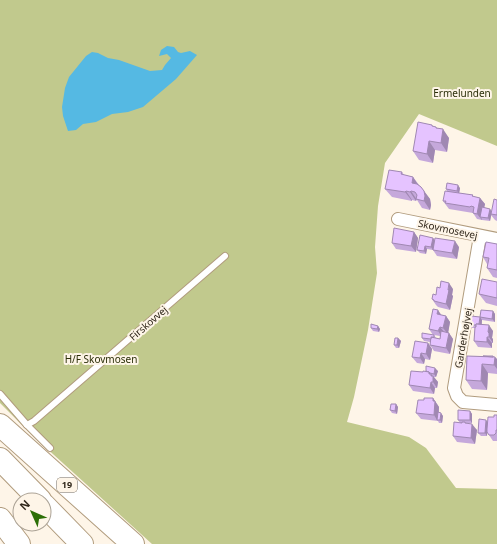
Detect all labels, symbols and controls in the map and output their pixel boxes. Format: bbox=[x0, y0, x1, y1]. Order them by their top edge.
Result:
park label: Ermelunden bbox=[433, 86, 491, 100]
street label: Skovmosevej bbox=[417, 216, 479, 242]
street label: Firskovvej bbox=[126, 303, 170, 343]
street label: Garderhøjvej bbox=[451, 307, 475, 369]
park label: H/F Skovmosen bbox=[65, 352, 137, 366]
road number: 19 bbox=[57, 478, 77, 492]
north arrow bbox=[12, 492, 52, 532]
text: N bbox=[16, 496, 33, 513]

